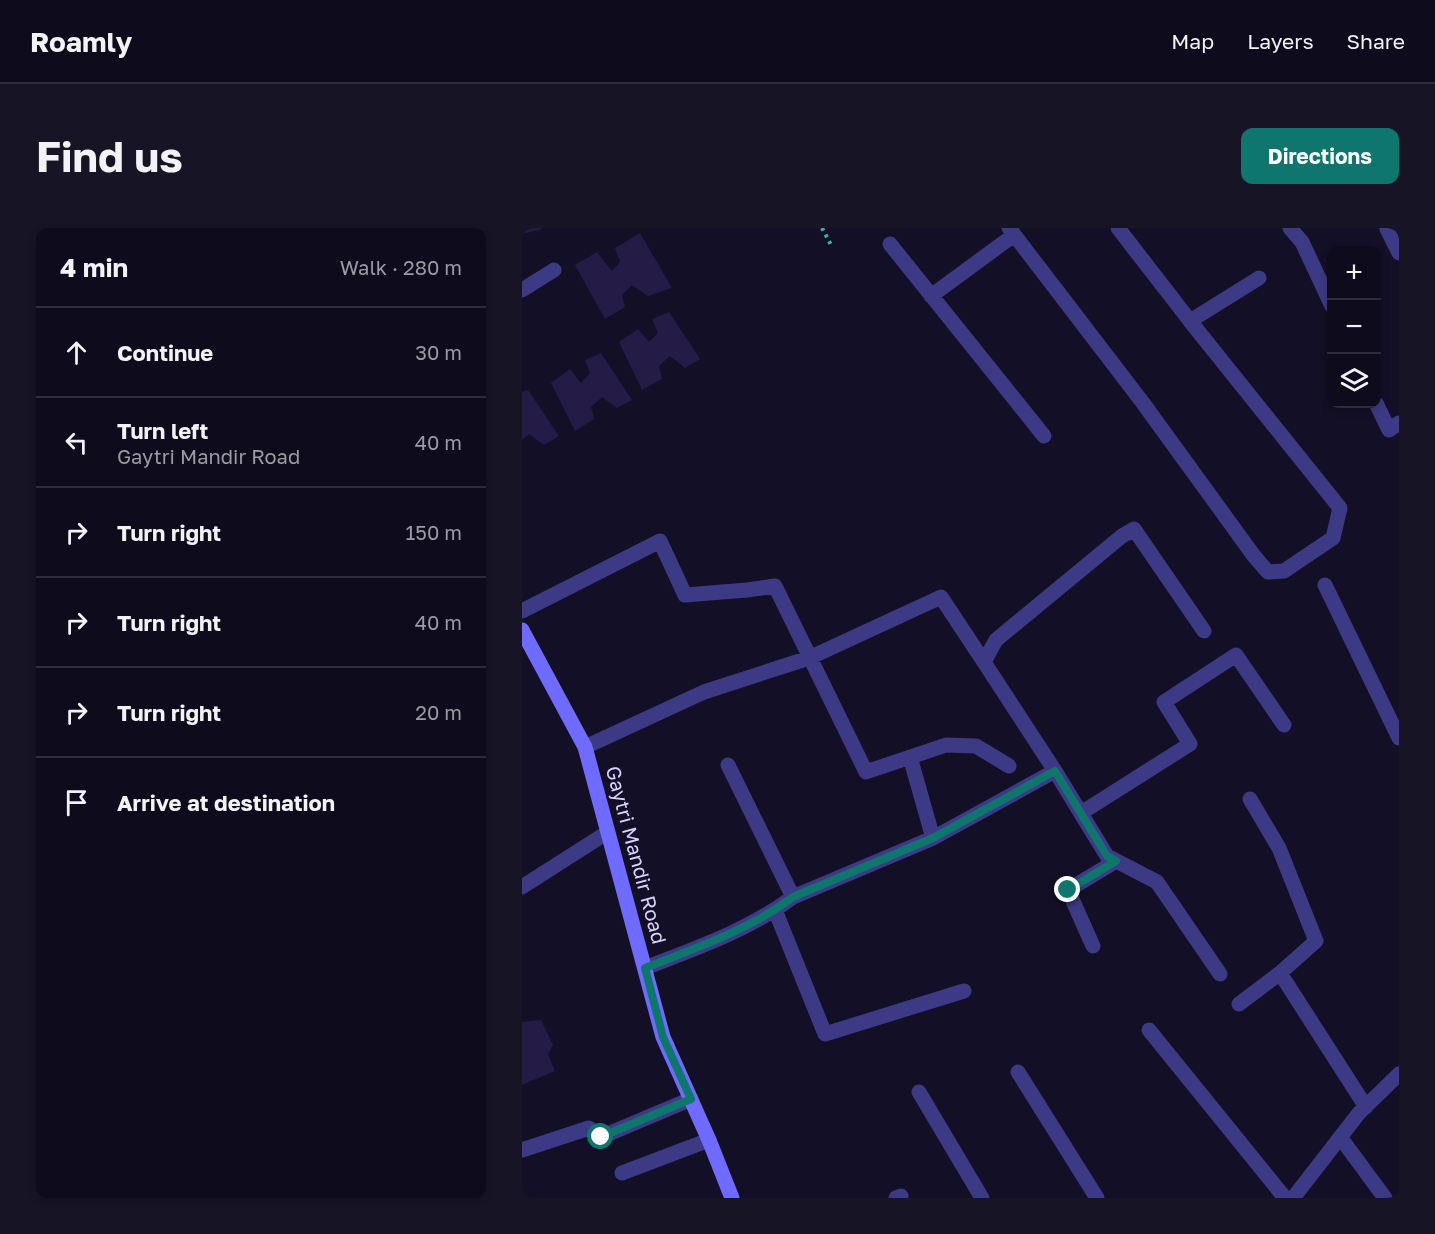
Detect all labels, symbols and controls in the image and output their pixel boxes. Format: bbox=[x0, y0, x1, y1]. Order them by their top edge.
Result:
text: Roamly bbox=[30, 25, 132, 58]
text: Map bbox=[1171, 28, 1214, 54]
text: Layers bbox=[1247, 28, 1314, 54]
text: Share bbox=[1347, 28, 1405, 54]
button: Directions bbox=[1241, 128, 1399, 184]
text: Find us bbox=[36, 131, 183, 181]
map controls bbox=[1327, 246, 1381, 408]
button: + bbox=[1327, 246, 1381, 300]
text: 4 min bbox=[60, 252, 128, 283]
text: Walk · 280 m bbox=[340, 255, 462, 279]
button: − bbox=[1327, 300, 1381, 354]
icon: ahead bbox=[60, 336, 93, 369]
text: Continue bbox=[117, 339, 213, 366]
text: 30 m bbox=[415, 340, 462, 364]
button: layers bbox=[1327, 354, 1381, 408]
text: Turn left bbox=[117, 417, 208, 444]
icon: left bbox=[60, 426, 93, 459]
text: 40 m bbox=[415, 430, 462, 454]
text: Gaytri Mandir Road bbox=[117, 444, 300, 468]
icon: right bbox=[60, 516, 93, 549]
text: Turn right bbox=[117, 519, 221, 546]
text: 150 m bbox=[406, 520, 462, 544]
icon: right bbox=[60, 606, 93, 639]
text: Turn right bbox=[117, 609, 221, 636]
text: 40 m bbox=[415, 610, 462, 634]
icon: right bbox=[60, 696, 93, 729]
text: Turn right bbox=[117, 699, 221, 726]
text: 20 m bbox=[415, 700, 462, 724]
street label: Gaytri Mandir Road bbox=[602, 763, 672, 946]
icon: arrive bbox=[60, 786, 93, 819]
text: Arrive at destination bbox=[117, 789, 335, 816]
route end bbox=[1054, 876, 1080, 902]
route start bbox=[587, 1123, 613, 1149]

